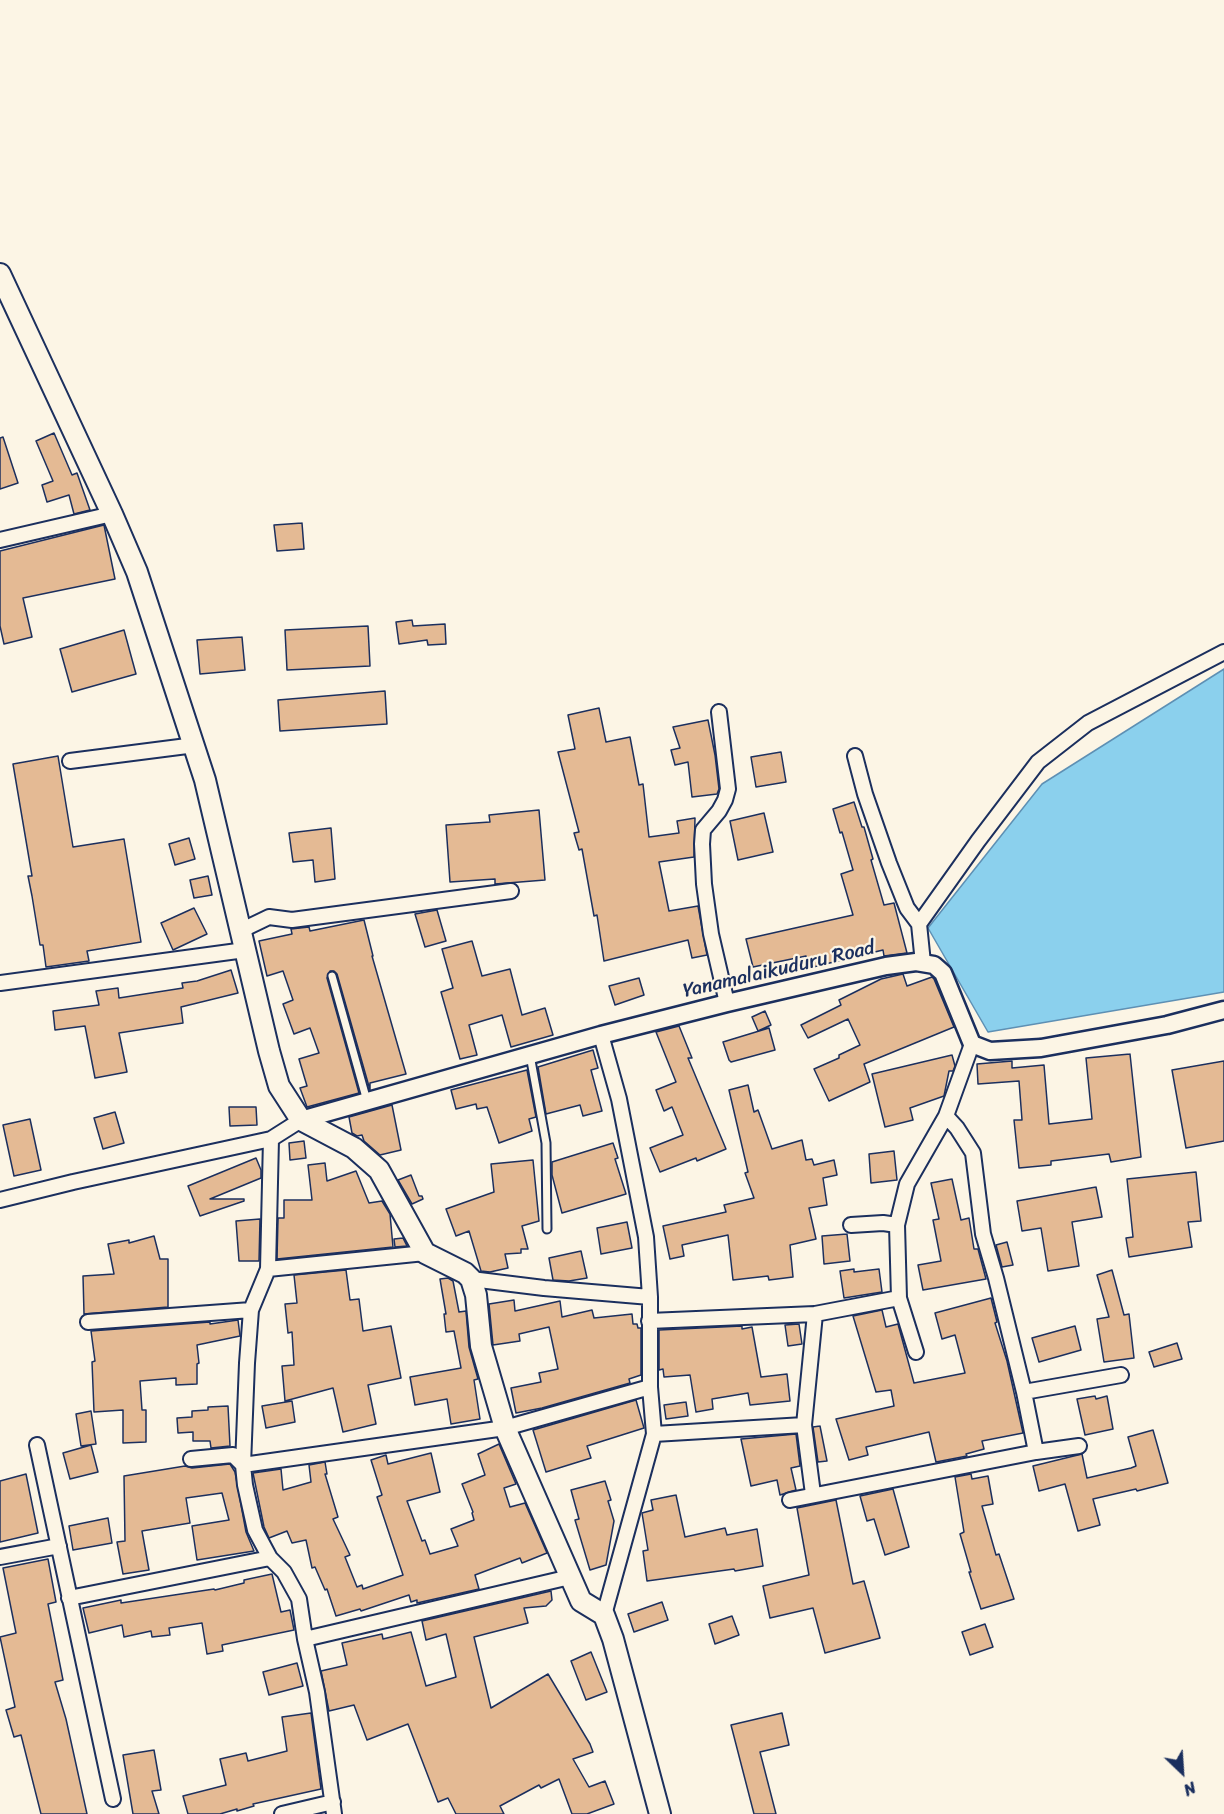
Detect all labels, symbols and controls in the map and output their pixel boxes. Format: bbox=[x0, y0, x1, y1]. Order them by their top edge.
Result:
street label: Yanamalaikuduru Road bbox=[681, 936, 877, 1004]
north arrow bbox=[1152, 1742, 1212, 1802]
text: N bbox=[1179, 1773, 1201, 1804]

